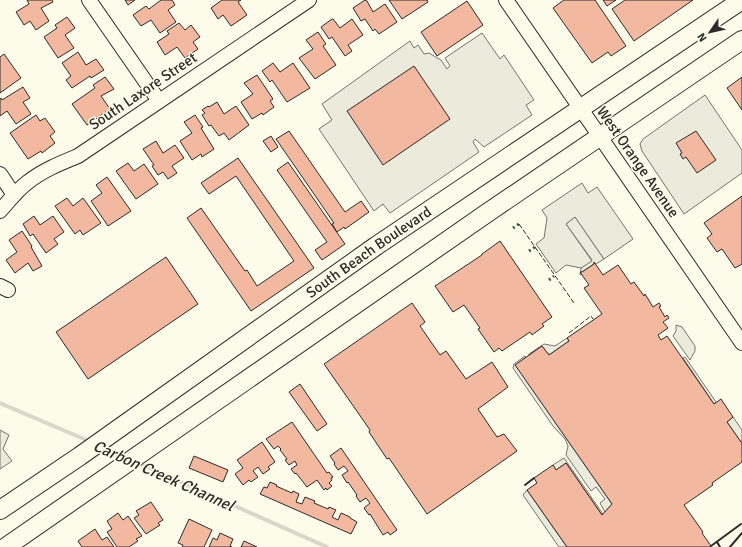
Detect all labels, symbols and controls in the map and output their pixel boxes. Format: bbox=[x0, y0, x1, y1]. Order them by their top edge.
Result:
north arrow bbox=[690, 12, 730, 52]
text: N bbox=[695, 31, 710, 44]
street label: South Laxore Street bbox=[86, 48, 200, 134]
street label: West Orange Avenue bbox=[593, 103, 683, 221]
street label: South Beach Boulevard bbox=[303, 202, 435, 302]
water label: Carbon Creek Channel bbox=[90, 436, 238, 516]

